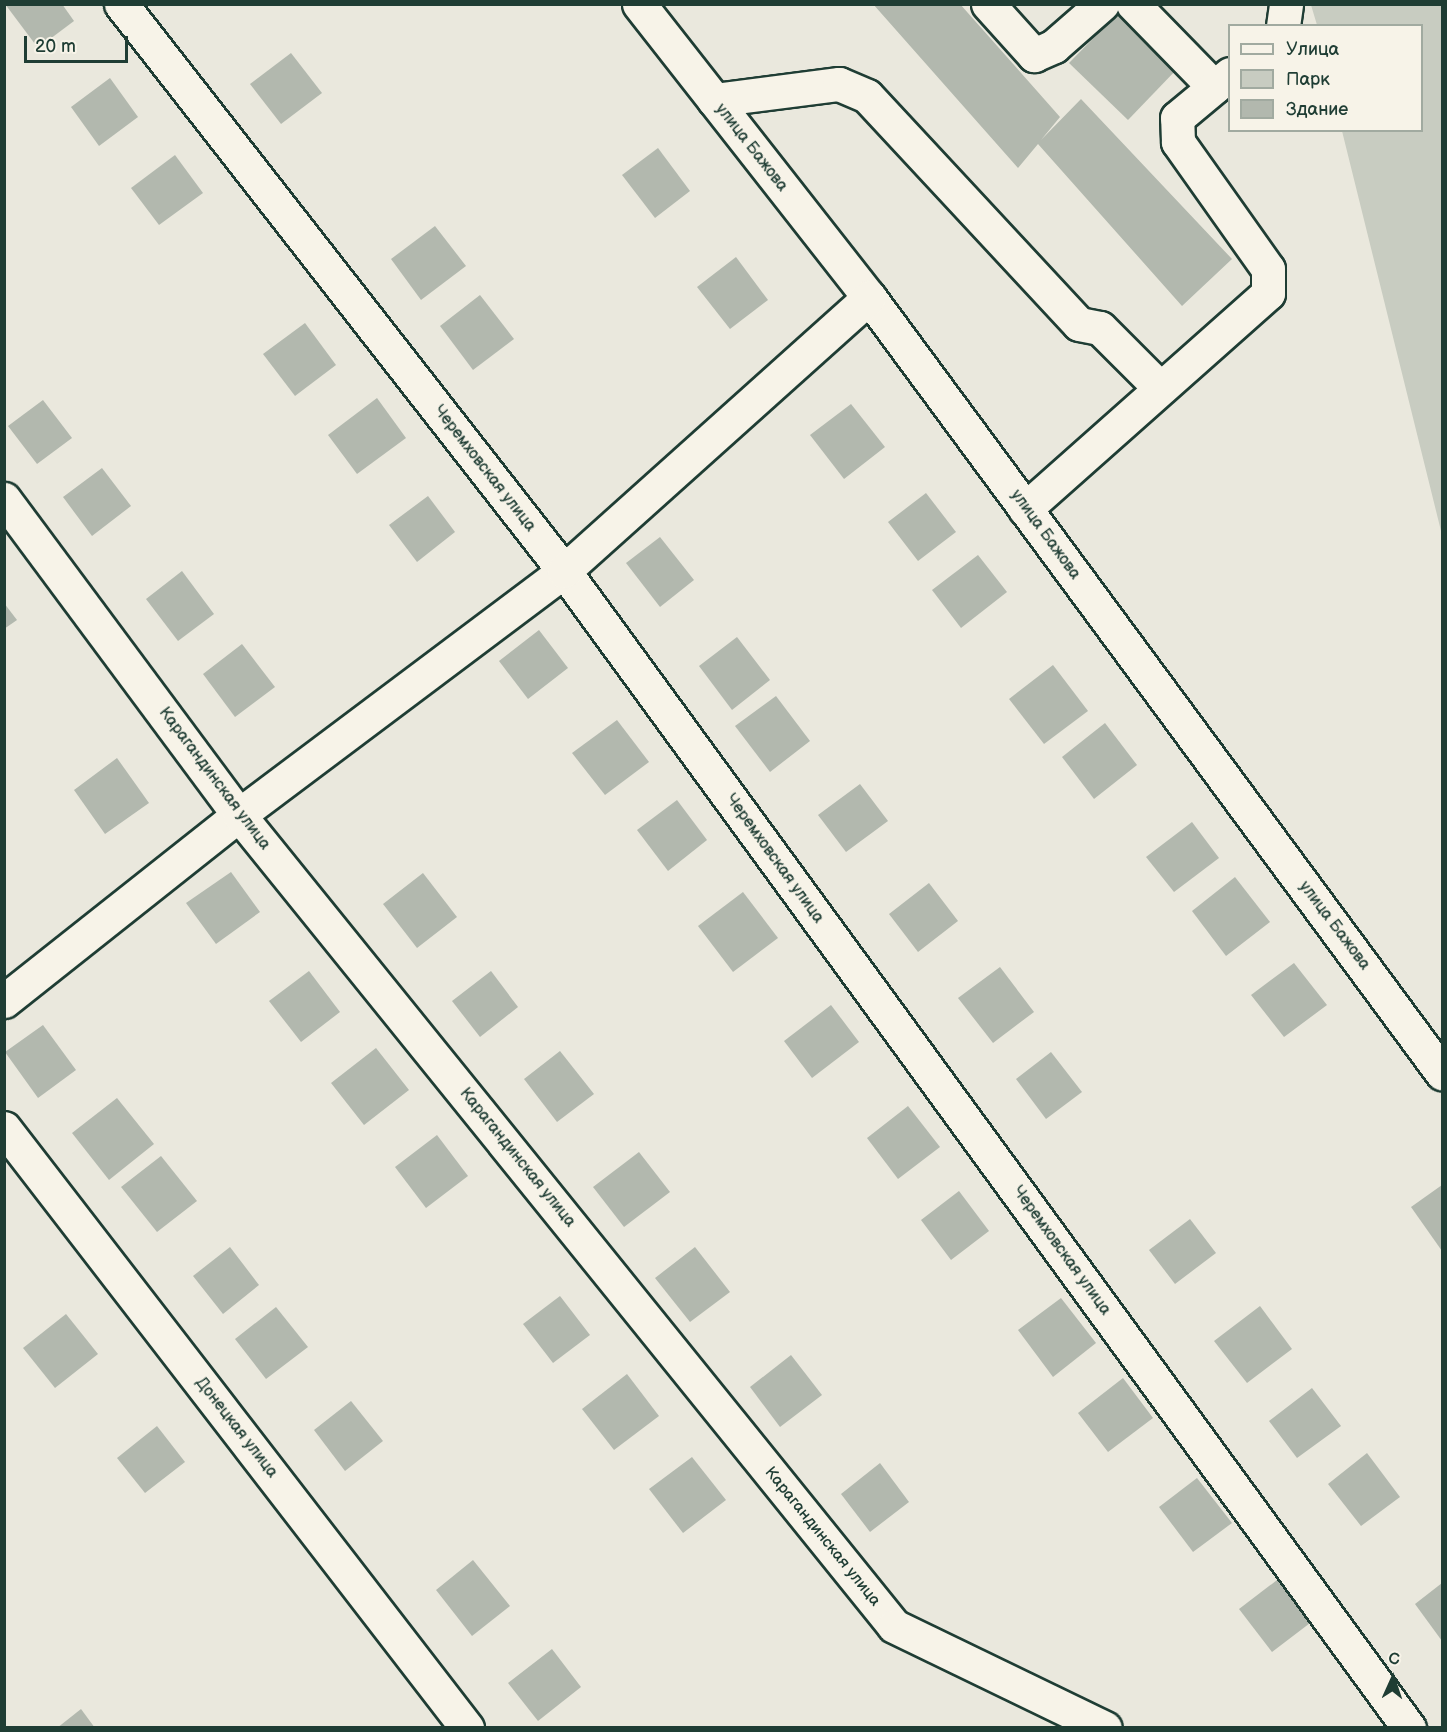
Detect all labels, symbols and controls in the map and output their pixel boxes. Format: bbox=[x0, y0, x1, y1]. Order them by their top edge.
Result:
scale bar bbox=[27, 24, 130, 62]
legend bbox=[1228, 24, 1423, 132]
text: 20 m bbox=[35, 36, 76, 57]
text: Улица bbox=[1286, 39, 1339, 60]
text: Парк bbox=[1286, 69, 1330, 90]
text: Здание bbox=[1286, 99, 1348, 120]
street label: улица Бажова bbox=[711, 100, 791, 196]
street label: Черемховская улица bbox=[429, 402, 539, 536]
street label: улица Бажова bbox=[1006, 486, 1084, 584]
street label: Карагандинская улица bbox=[154, 704, 274, 854]
street label: Черемховская улица bbox=[721, 791, 827, 927]
street label: улица Бажова bbox=[1294, 878, 1374, 974]
street label: Карагандинская улица bbox=[455, 1085, 579, 1231]
street label: Черемховская улица bbox=[1008, 1183, 1114, 1319]
street label: Донецкая улица bbox=[191, 1374, 281, 1482]
street label: Карагандинская улица bbox=[760, 1464, 884, 1610]
north arrow bbox=[1363, 1648, 1423, 1708]
text: С bbox=[1388, 1650, 1400, 1669]

